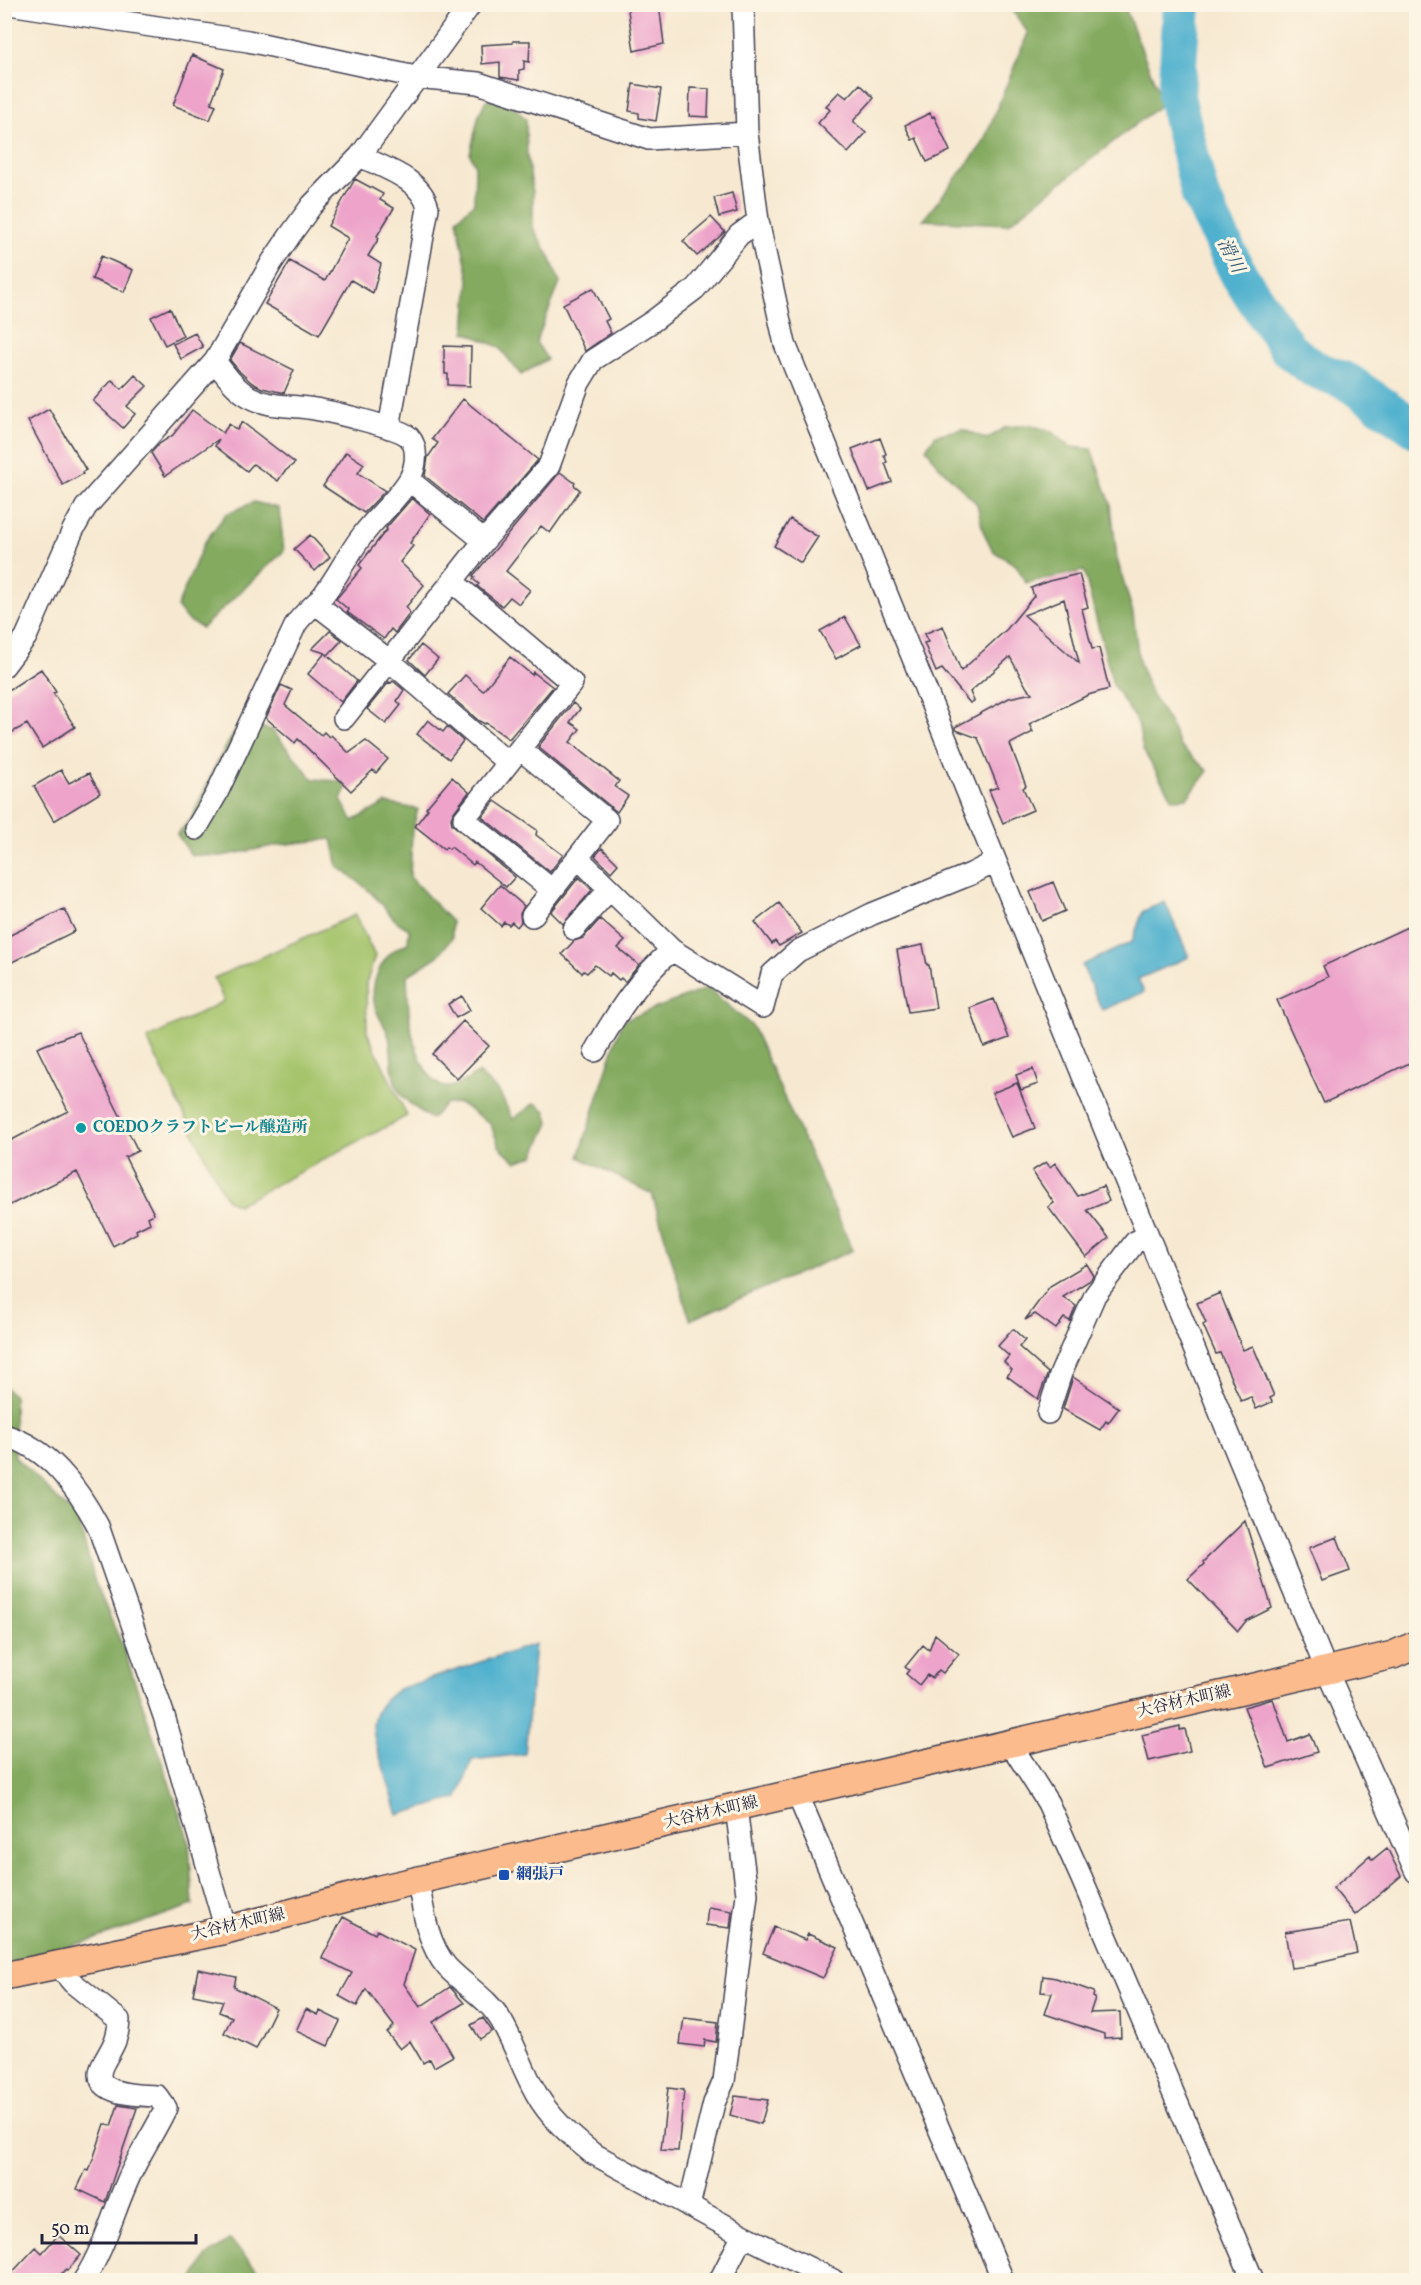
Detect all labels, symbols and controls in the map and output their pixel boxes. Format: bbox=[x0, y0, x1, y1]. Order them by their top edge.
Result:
water label: 滑川 bbox=[1211, 234, 1250, 279]
place label: COEDOクラフトビール醸造所 bbox=[93, 1117, 308, 1139]
marker: COEDOクラフトビール醸造所 bbox=[74, 1121, 88, 1135]
street label: 大谷材木町線 bbox=[1135, 1680, 1233, 1724]
street label: 大谷材木町線 bbox=[662, 1791, 760, 1835]
place label: 網張戸 bbox=[516, 1864, 564, 1886]
marker: 網張戸 bbox=[497, 1868, 511, 1882]
street label: 大谷材木町線 bbox=[189, 1903, 287, 1947]
scale bar bbox=[42, 2207, 196, 2245]
text: 50 m bbox=[51, 2217, 90, 2242]

